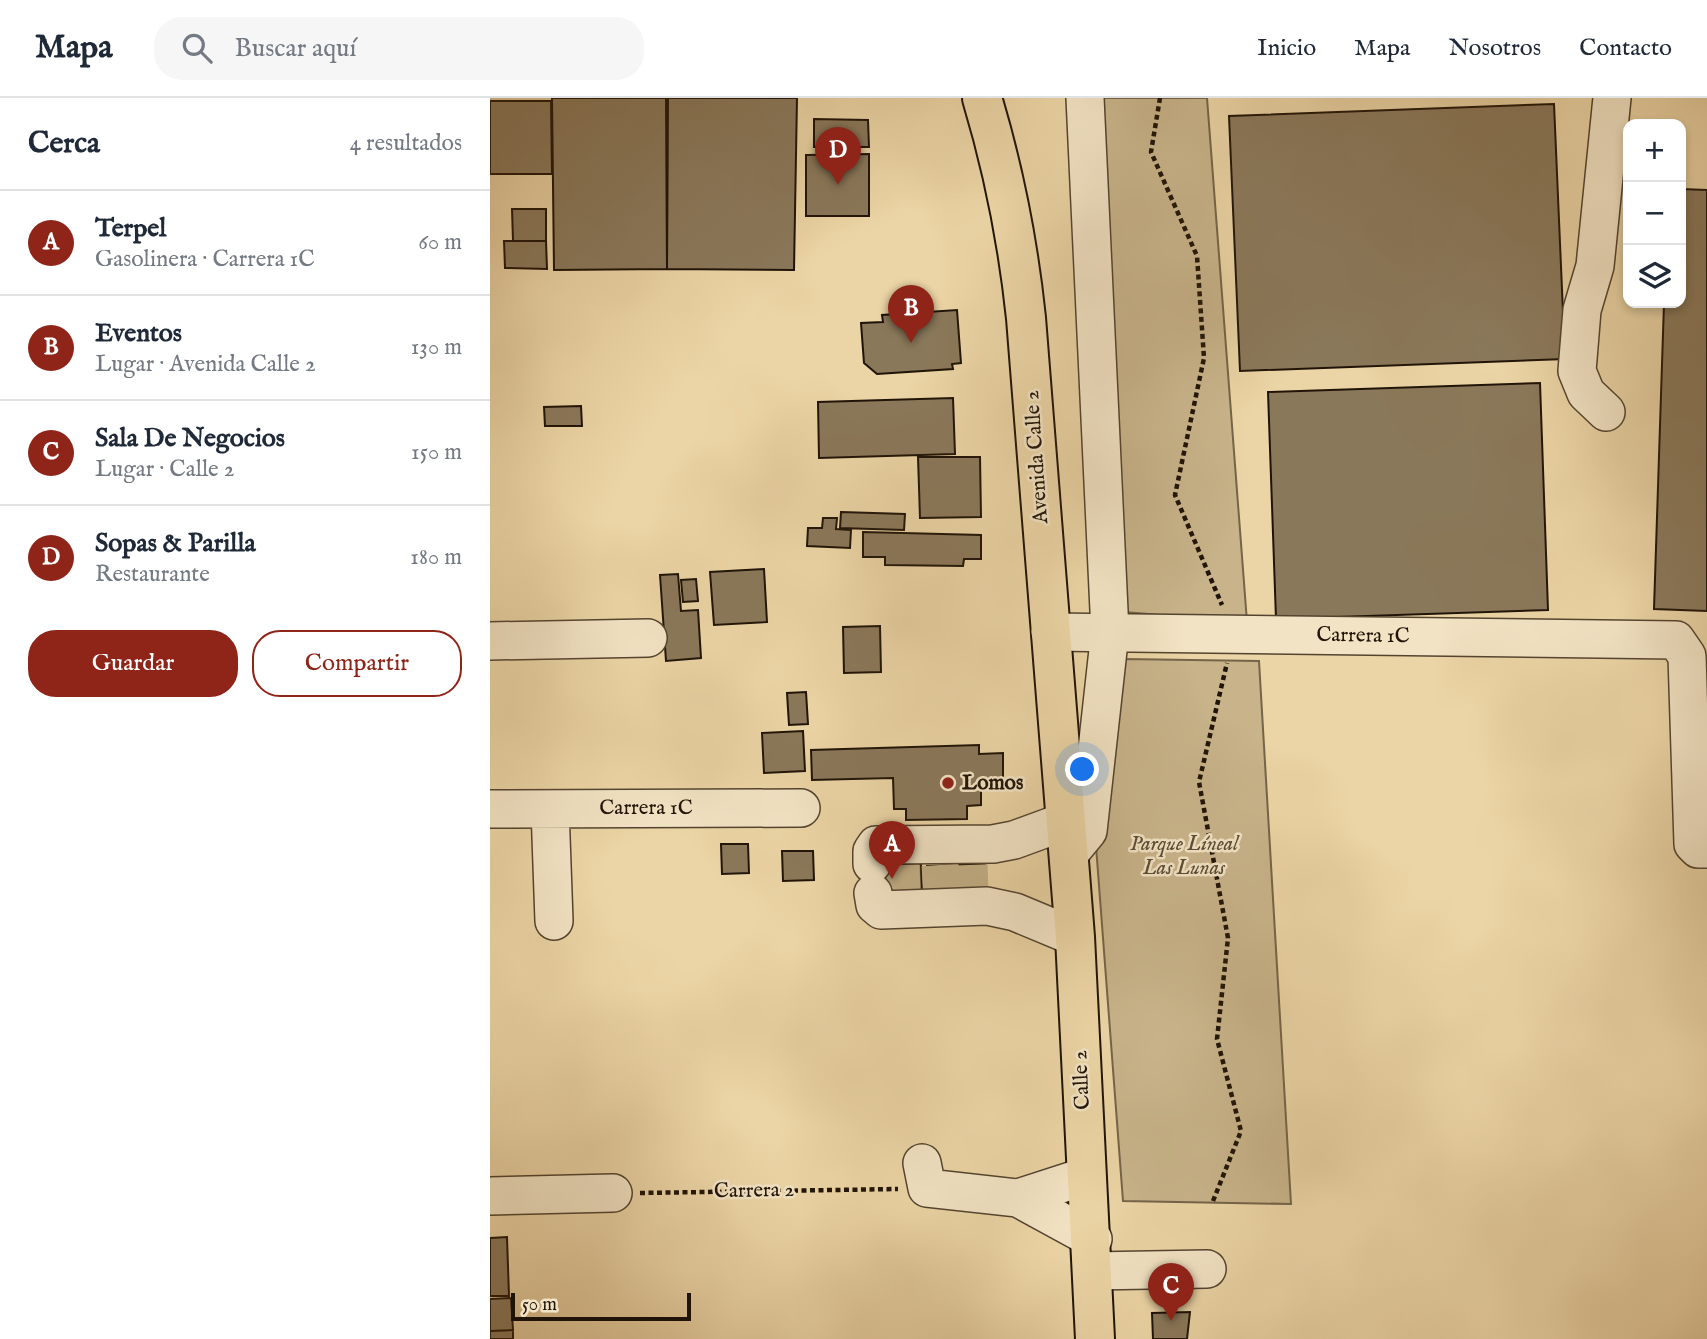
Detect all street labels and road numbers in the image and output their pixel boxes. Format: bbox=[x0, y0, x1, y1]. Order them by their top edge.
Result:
street label: Avenida Calle 2 bbox=[1019, 389, 1055, 526]
street label: Carrera 1C bbox=[1316, 622, 1410, 650]
street label: Carrera 1C bbox=[599, 795, 693, 822]
street label: Calle 2 bbox=[1067, 1049, 1097, 1110]
street label: Carrera 2 bbox=[714, 1177, 795, 1205]

